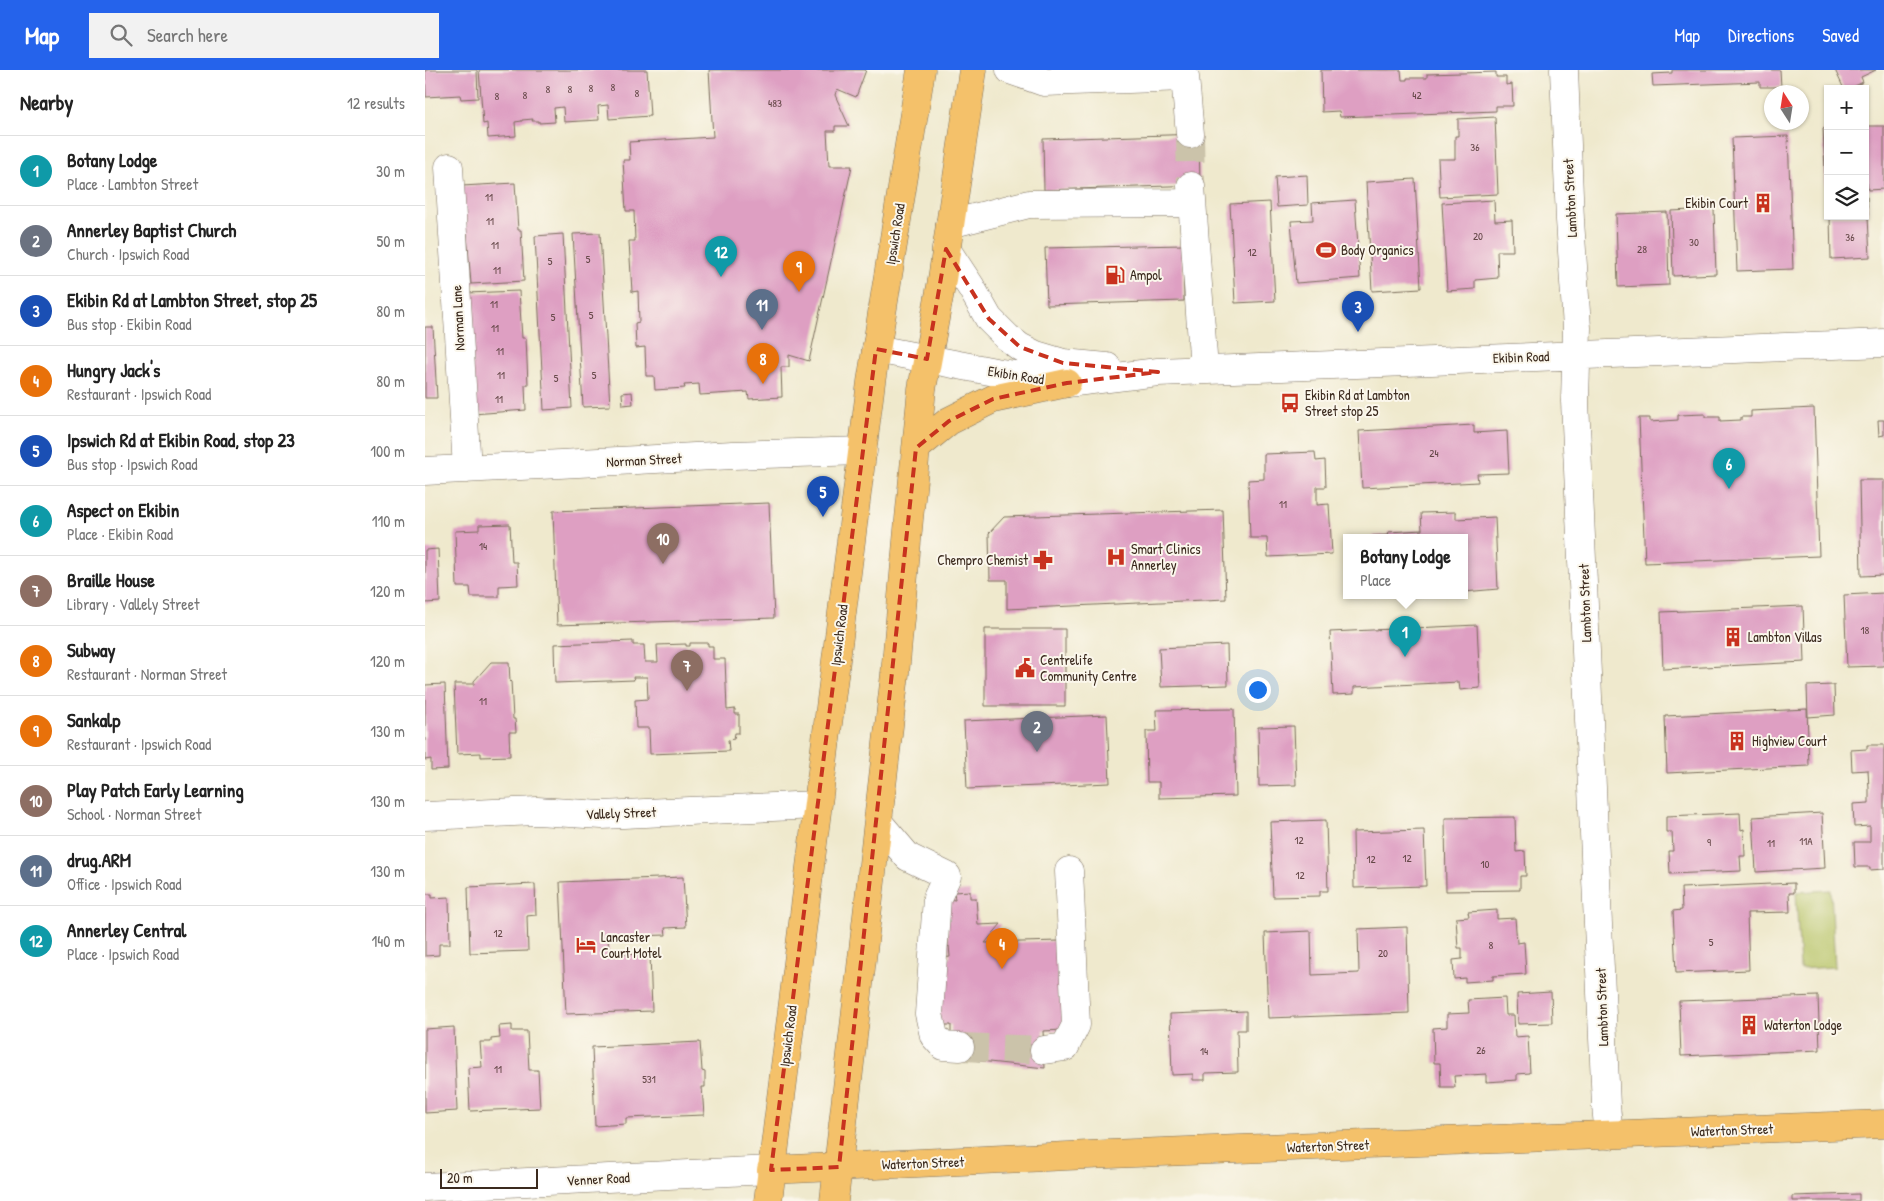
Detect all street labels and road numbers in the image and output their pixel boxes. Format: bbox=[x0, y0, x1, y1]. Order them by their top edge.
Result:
street label: Lambton Street bbox=[1558, 158, 1581, 238]
street label: Ipswich Road bbox=[880, 201, 910, 266]
street label: Norman Lane bbox=[446, 284, 469, 351]
street label: Ekibin Road bbox=[1492, 346, 1550, 367]
street label: Ekibin Road bbox=[987, 361, 1046, 388]
street label: Norman Street bbox=[606, 448, 682, 471]
street label: Lambton Street bbox=[1574, 563, 1595, 643]
street label: Ipswich Road bbox=[825, 603, 853, 667]
street label: Vallely Street bbox=[585, 802, 657, 824]
street label: Lambton Street bbox=[1591, 967, 1612, 1047]
street label: Ipswich Road bbox=[774, 1004, 802, 1068]
street label: Waterton Street bbox=[1690, 1119, 1774, 1140]
street label: Waterton Street bbox=[1286, 1135, 1370, 1156]
street label: Waterton Street bbox=[881, 1152, 965, 1173]
street label: Venner Road bbox=[566, 1167, 631, 1190]

